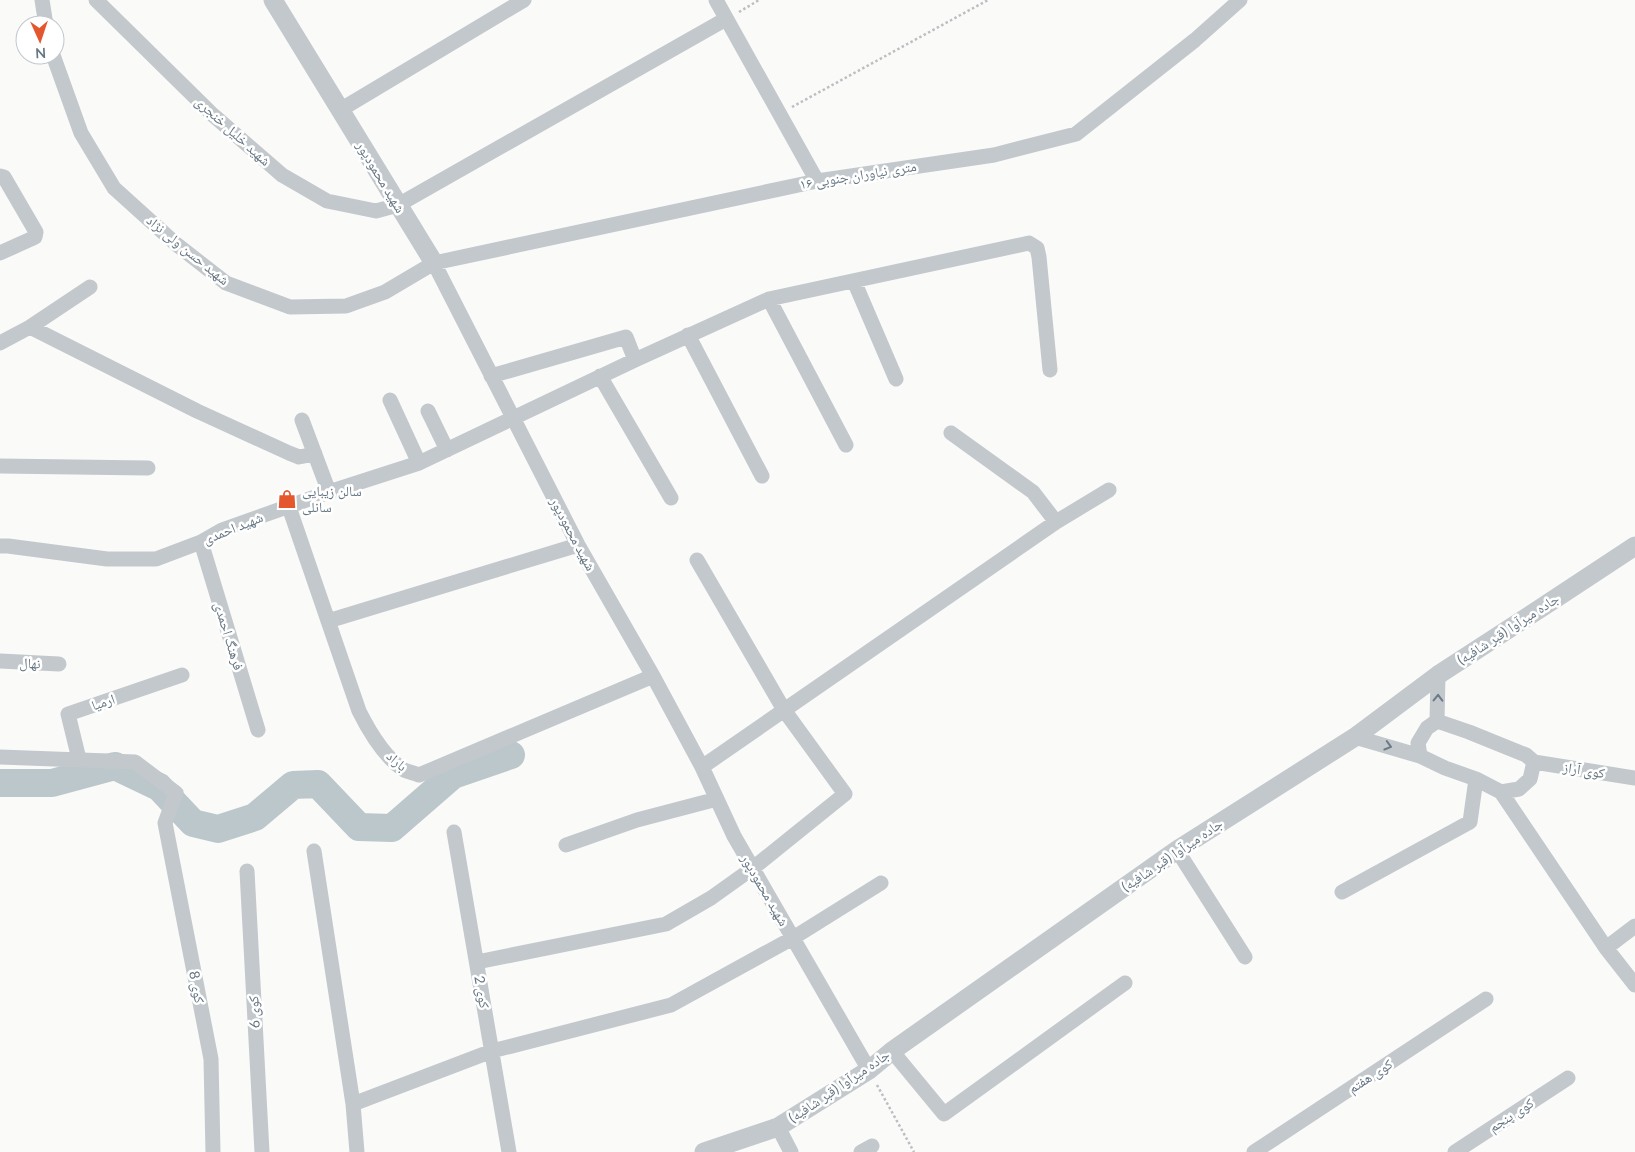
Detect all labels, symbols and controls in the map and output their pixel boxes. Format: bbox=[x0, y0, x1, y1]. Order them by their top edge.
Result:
north arrow bbox=[15, 15, 65, 65]
text: N bbox=[35, 45, 47, 62]
street label: شهید خلیل خنجری bbox=[191, 92, 275, 170]
street label: شهید محمودپور bbox=[352, 137, 409, 216]
street label: ۱۶ متری نیاوران جنوبی bbox=[798, 157, 918, 193]
street label: شهید حسن ولی نژاد bbox=[143, 211, 233, 289]
place label: سالن زیبایی سانلی bbox=[302, 482, 362, 516]
shop icon: سالن زیبایی سانلی bbox=[276, 488, 298, 510]
street label: شهید محمودپور bbox=[546, 493, 600, 574]
street label: شهید احمدی bbox=[200, 508, 266, 548]
street label: جاده میرآوا (قبر شافیه) bbox=[1454, 589, 1563, 669]
street label: فرهنگ احمدی bbox=[210, 600, 248, 672]
street label: نهال bbox=[19, 653, 41, 673]
street label: ارمیا bbox=[89, 690, 117, 714]
one-way arrow bbox=[1432, 694, 1443, 702]
one-way arrow bbox=[1383, 741, 1391, 751]
street label: باراد bbox=[383, 747, 411, 775]
street label: کوی آراز bbox=[1561, 758, 1606, 782]
street label: جاده میرآوا (قبر شافیه) bbox=[1118, 814, 1226, 895]
street label: شهید محمودپور bbox=[737, 850, 793, 929]
street label: کوی 8 bbox=[185, 969, 209, 1005]
street label: کوی 2 bbox=[470, 974, 494, 1010]
street label: کوی 6 bbox=[244, 995, 264, 1029]
street label: جاده میرآوا (قبر شافیه) bbox=[785, 1045, 893, 1126]
street label: کوی هفتم bbox=[1344, 1055, 1396, 1098]
street label: کوی پنجم bbox=[1485, 1094, 1538, 1137]

